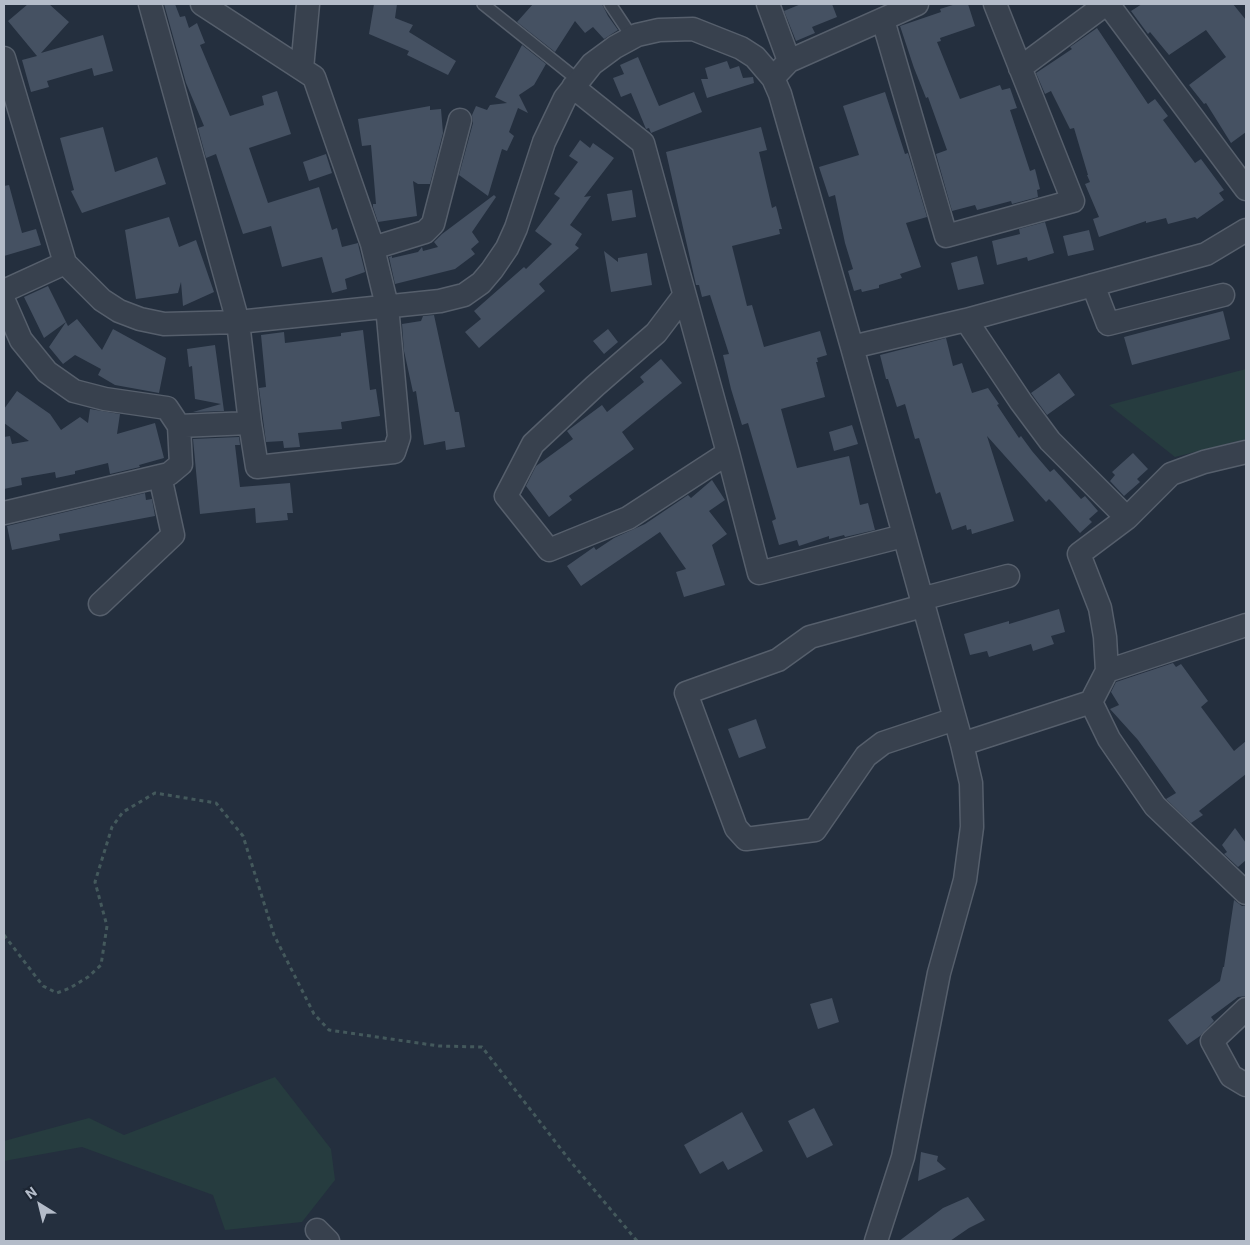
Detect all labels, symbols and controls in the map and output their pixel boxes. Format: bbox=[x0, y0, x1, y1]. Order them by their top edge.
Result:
north arrow bbox=[15, 1180, 65, 1230]
text: N bbox=[22, 1183, 40, 1202]

